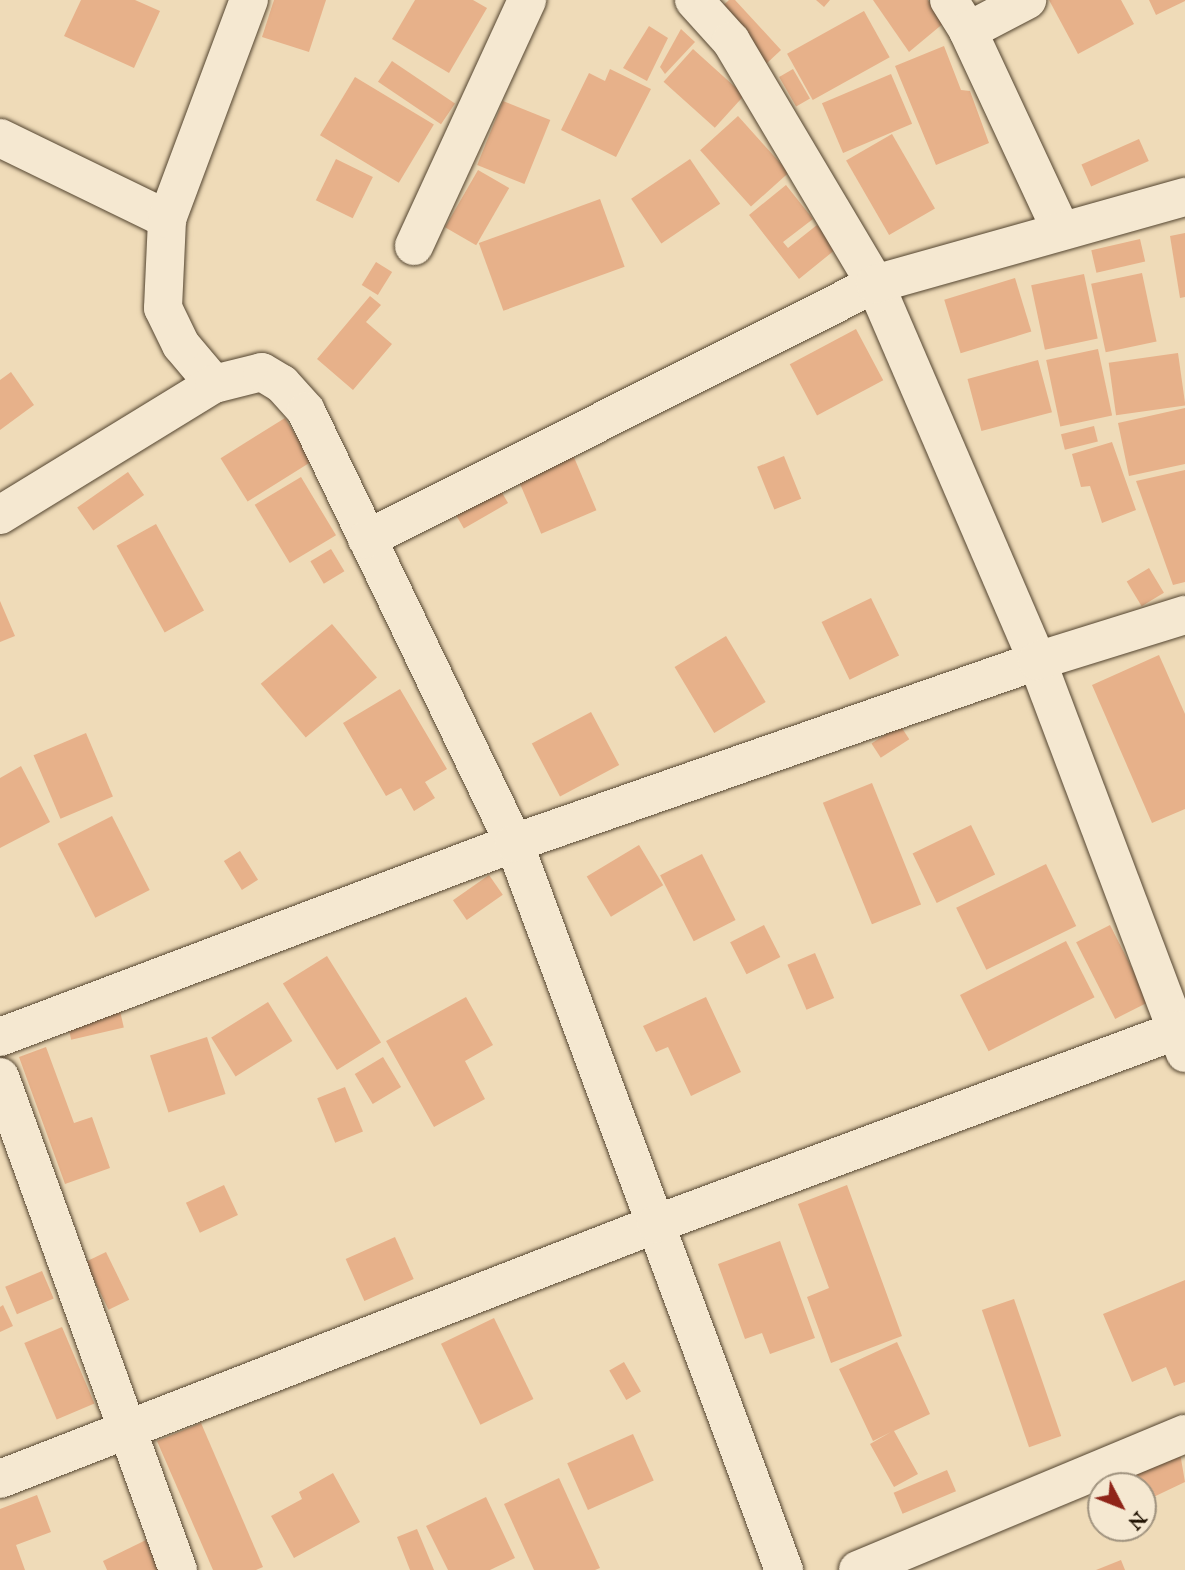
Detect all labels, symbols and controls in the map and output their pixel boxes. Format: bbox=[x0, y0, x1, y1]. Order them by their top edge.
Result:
north arrow bbox=[1087, 1472, 1157, 1542]
text: N bbox=[1122, 1506, 1151, 1534]

